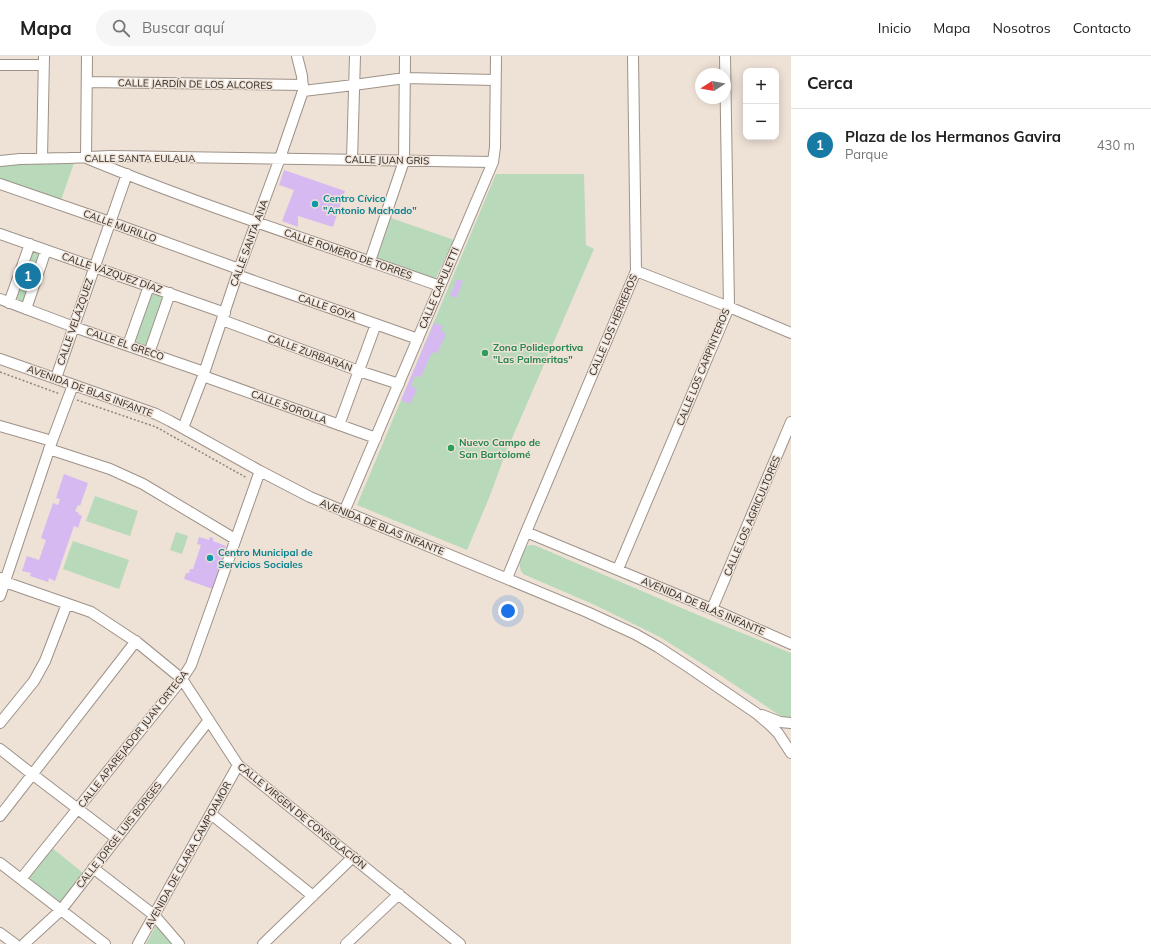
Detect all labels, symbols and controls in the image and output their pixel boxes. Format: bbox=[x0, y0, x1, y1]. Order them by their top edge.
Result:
search box bbox=[96, 10, 376, 46]
text: Mapa bbox=[20, 16, 72, 40]
icon: search bbox=[110, 17, 132, 39]
text: Buscar aquí bbox=[142, 18, 224, 37]
text: Inicio bbox=[878, 19, 911, 37]
text: Mapa bbox=[933, 19, 971, 37]
text: Nosotros bbox=[993, 19, 1051, 37]
text: Contacto bbox=[1073, 19, 1131, 37]
north arrow bbox=[695, 68, 731, 104]
map controls bbox=[743, 68, 779, 140]
button: + bbox=[743, 68, 779, 104]
text: Cerca bbox=[807, 72, 853, 93]
street label: CALLE JARDÍN DE LOS ALCORES bbox=[118, 76, 272, 92]
button: − bbox=[743, 104, 779, 140]
text: Plaza de los Hermanos Gavira bbox=[845, 127, 1061, 146]
text: 1 bbox=[816, 137, 824, 153]
text: 430 m bbox=[1097, 137, 1135, 153]
text: Parque bbox=[845, 146, 888, 162]
street label: CALLE SANTA EULALIA bbox=[85, 152, 196, 165]
street label: CALLE JUAN GRIS bbox=[345, 153, 429, 167]
place label: Centro Cívico "Antonio Machado" bbox=[323, 192, 417, 217]
street label: CALLE SANTA ANA bbox=[227, 197, 271, 288]
marker: Centro Cívico "Antonio Machado" bbox=[310, 199, 320, 209]
street label: CALLE MURILLO bbox=[82, 207, 159, 245]
street label: CALLE ROMERO DE TORRES bbox=[282, 226, 414, 282]
street label: CALLE CAPULETTI bbox=[416, 245, 462, 331]
street label: CALLE VÁZQUEZ DÍAZ bbox=[60, 250, 164, 296]
pin: 1 bbox=[15, 261, 41, 291]
street label: CALLE LOS HERREROS bbox=[586, 272, 640, 378]
street label: CALLE VELÁZQUEZ bbox=[54, 277, 96, 367]
street label: CALLE GOYA bbox=[296, 291, 358, 323]
street label: CALLE LOS CARPINTEROS bbox=[674, 306, 732, 428]
street label: CALLE EL GRECO bbox=[84, 325, 166, 364]
street label: CALLE ZURBARÁN bbox=[266, 332, 354, 374]
place label: Zona Polideportiva "Las Palmeritas" bbox=[493, 341, 583, 366]
marker: Zona Polideportiva "Las Palmeritas" bbox=[480, 348, 490, 358]
street label: AVENIDA DE BLAS INFANTE bbox=[25, 362, 155, 420]
street label: CALLE SOROLLA bbox=[249, 387, 329, 427]
place label: Nuevo Campo de San Bartolomé bbox=[459, 436, 541, 461]
marker: Nuevo Campo de San Bartolomé bbox=[446, 443, 456, 453]
street label: CALLE LOS AGRICULTORES bbox=[721, 454, 783, 578]
street label: AVENIDA DE BLAS INFANTE bbox=[318, 496, 446, 558]
place label: Centro Municipal de Servicios Sociales bbox=[218, 546, 313, 571]
marker: Centro Municipal de Servicios Sociales bbox=[205, 553, 215, 563]
street label: AVENIDA DE BLAS INFANTE bbox=[639, 574, 767, 638]
your location bbox=[498, 601, 518, 621]
street label: CALLE APAREJADOR JUAN ORTEGA bbox=[75, 667, 191, 810]
street label: CALLE VIRGEN DE CONSOLACIÓN bbox=[235, 760, 369, 872]
street label: CALLE JORGE LUIS BORGES bbox=[73, 779, 165, 891]
street label: AVENIDA DE CLARA CAMPOAMOR bbox=[142, 779, 234, 931]

